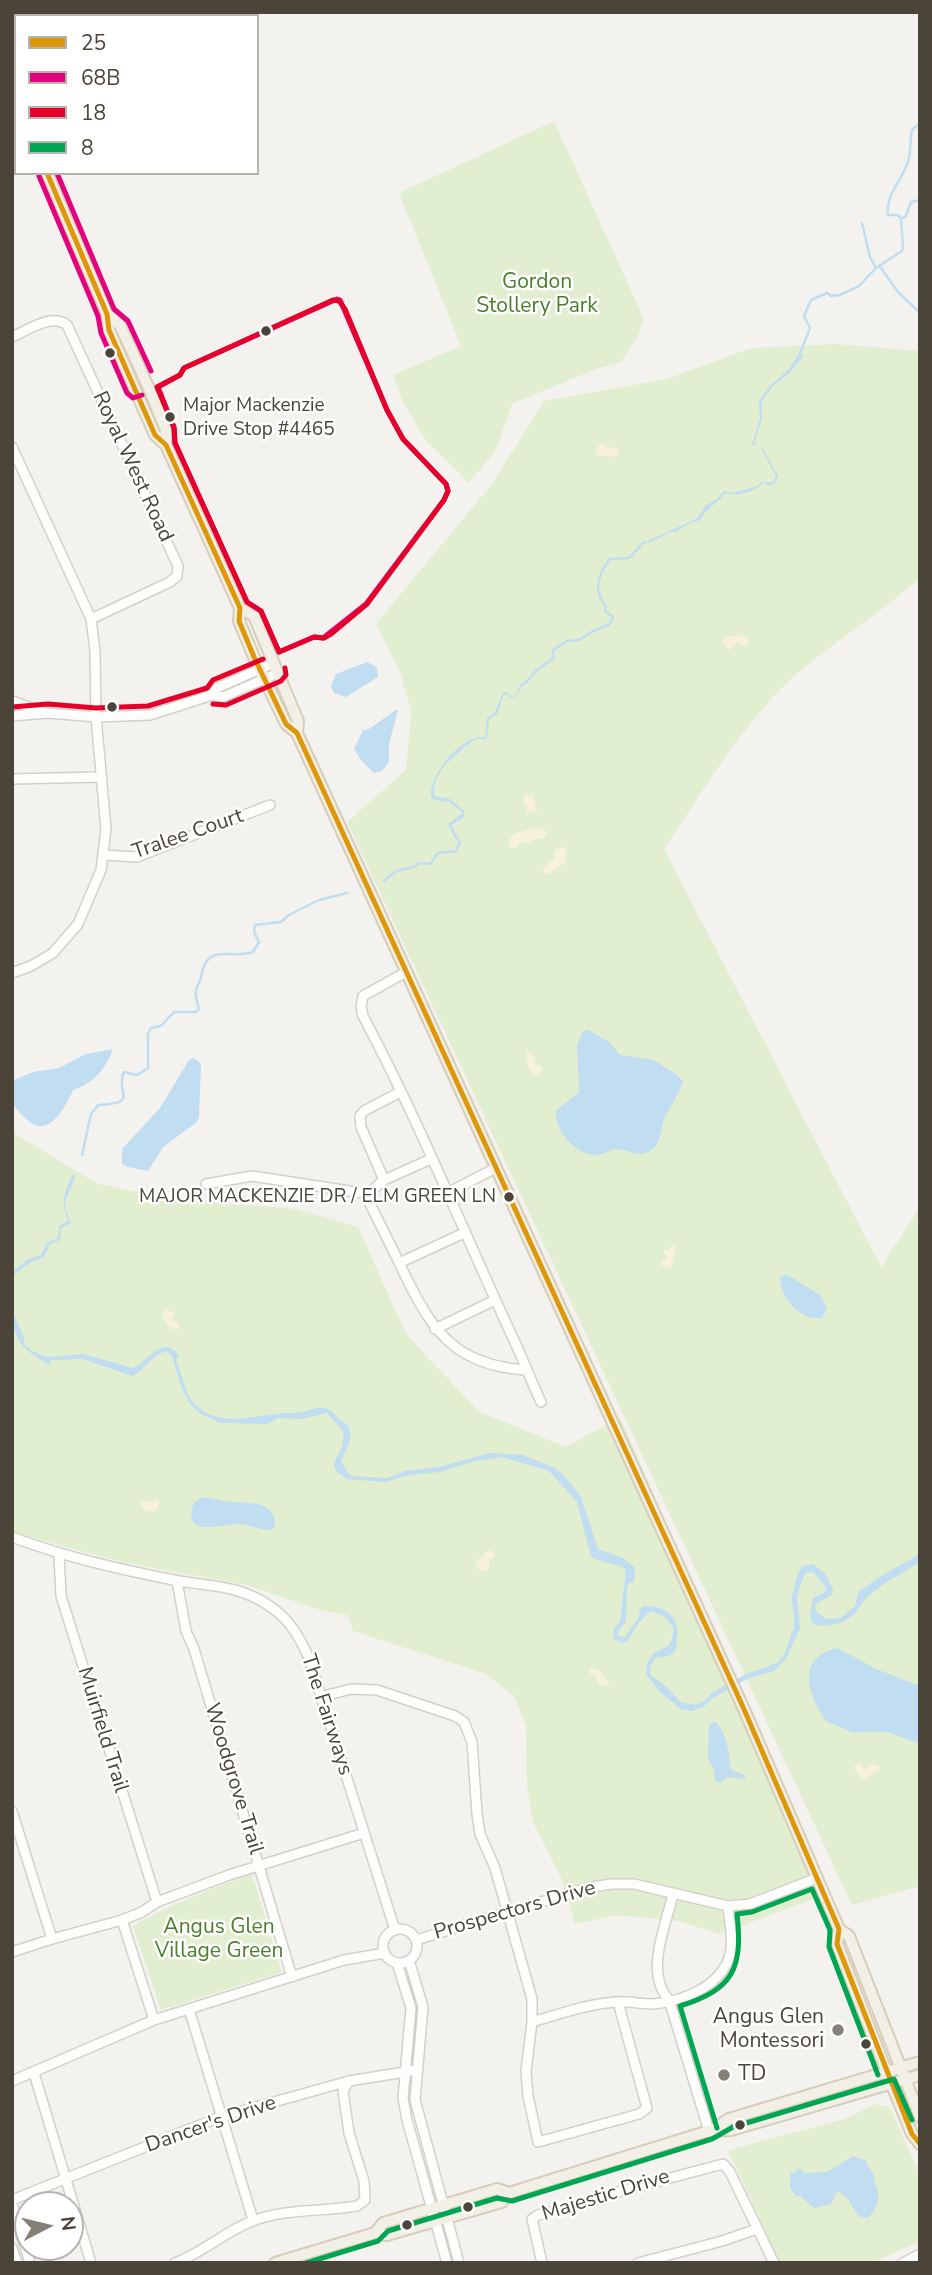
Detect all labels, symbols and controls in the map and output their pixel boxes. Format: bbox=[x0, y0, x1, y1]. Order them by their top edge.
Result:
legend bbox=[14, 14, 259, 175]
text: 25 bbox=[81, 29, 106, 57]
text: 68B bbox=[81, 64, 120, 92]
text: 18 bbox=[81, 99, 106, 127]
text: 8 bbox=[81, 134, 94, 162]
park label: Gordon Stollery Park bbox=[476, 270, 598, 320]
unlabelled marker bbox=[259, 324, 273, 338]
unlabelled marker bbox=[103, 346, 117, 360]
street label: Royal West Road bbox=[86, 388, 178, 546]
place label: Major Mackenzie Drive Stop #4465 bbox=[183, 395, 335, 439]
marker: Major Mackenzie Drive Stop #4465 bbox=[163, 410, 177, 424]
unlabelled marker bbox=[105, 700, 119, 714]
street label: Tralee Court bbox=[129, 804, 247, 866]
place label: MAJOR MACKENZIE DR / ELM GREEN LN bbox=[139, 1186, 496, 1208]
marker: MAJOR MACKENZIE DR / ELM GREEN LN bbox=[502, 1190, 516, 1204]
street label: The Fairways bbox=[295, 1651, 357, 1779]
street label: Muirfield Trail bbox=[71, 1664, 133, 1796]
street label: Woodgrove Trail bbox=[198, 1700, 268, 1858]
street label: Prospectors Drive bbox=[431, 1876, 599, 1946]
park label: Angus Glen Village Green bbox=[155, 1915, 283, 1965]
place label: Angus Glen Montessori bbox=[713, 2005, 824, 2055]
marker: Angus Glen Montessori bbox=[830, 2022, 846, 2038]
unlabelled marker bbox=[859, 2037, 873, 2051]
place label: TD bbox=[738, 2062, 766, 2088]
marker: TD bbox=[716, 2067, 732, 2083]
street label: Dancer's Drive bbox=[142, 2091, 280, 2159]
unlabelled marker bbox=[733, 2118, 747, 2132]
street label: Majestic Drive bbox=[539, 2165, 673, 2227]
north arrow bbox=[14, 2191, 84, 2261]
unlabelled marker bbox=[461, 2200, 475, 2214]
text: N bbox=[54, 2215, 82, 2232]
unlabelled marker bbox=[400, 2218, 414, 2232]

